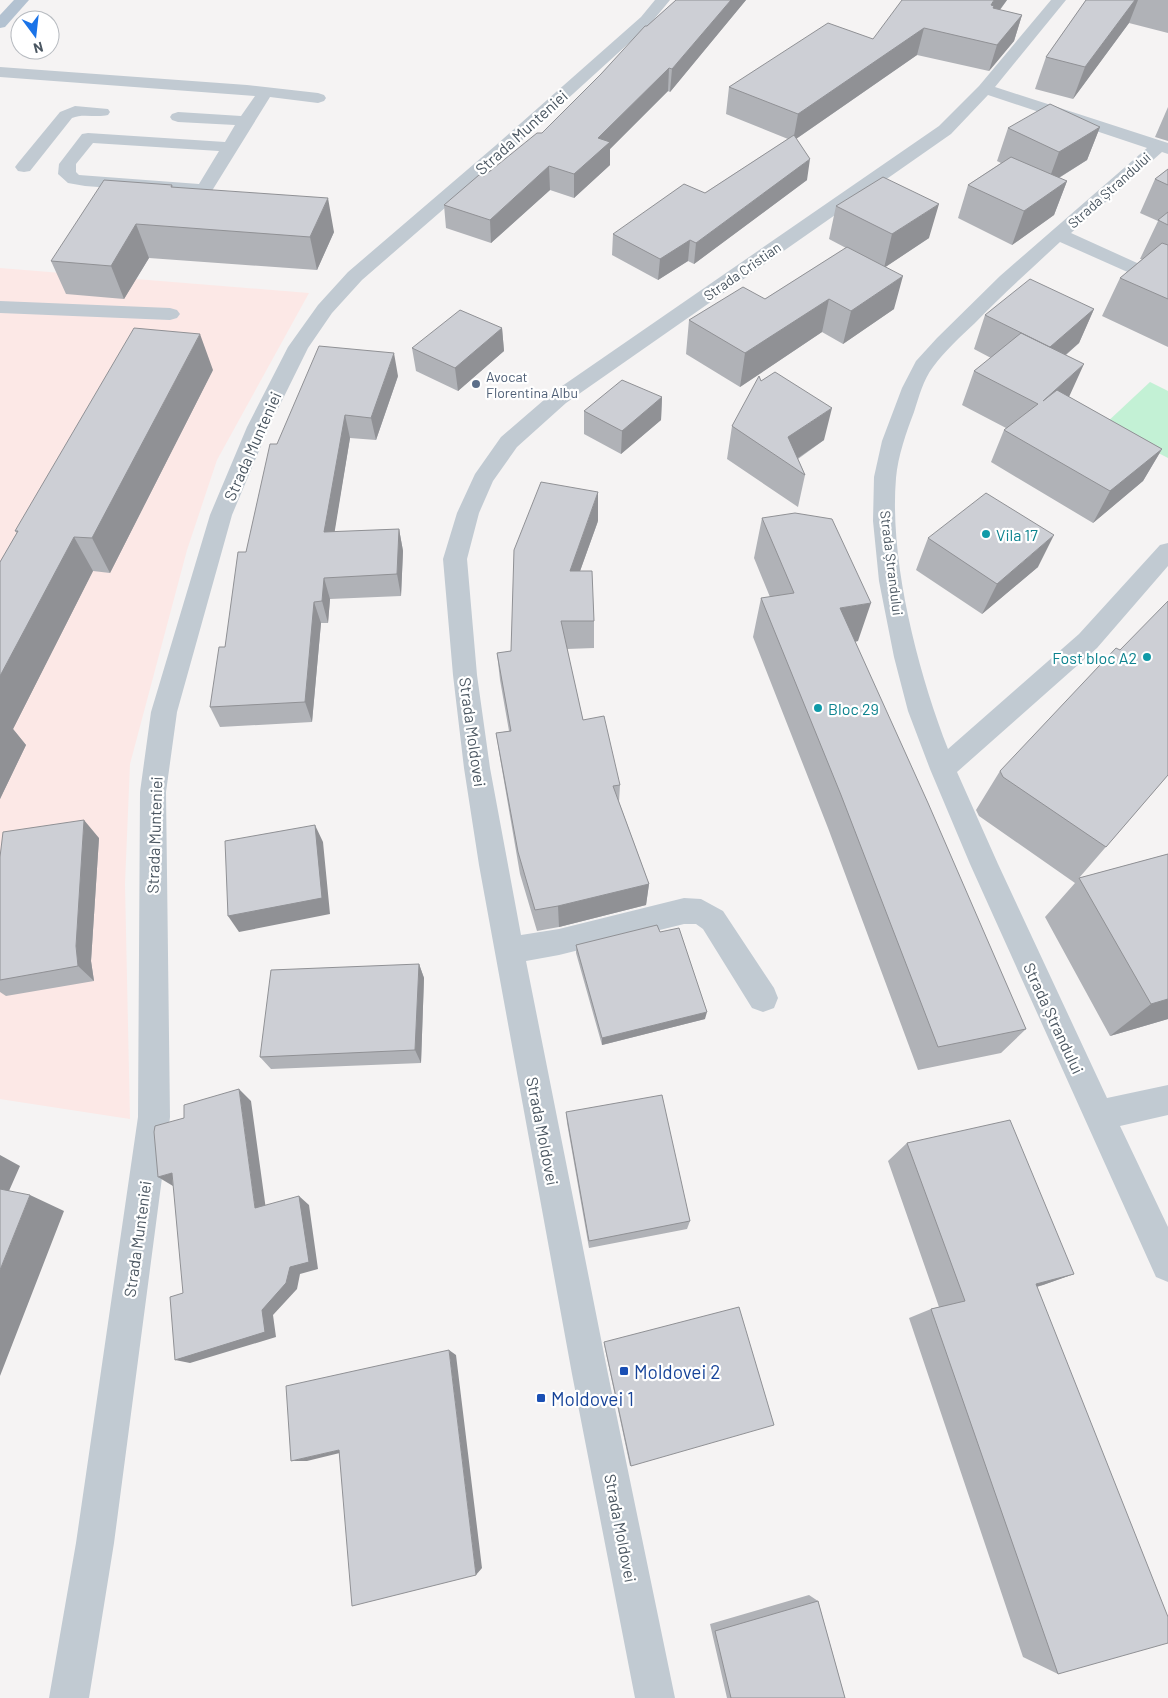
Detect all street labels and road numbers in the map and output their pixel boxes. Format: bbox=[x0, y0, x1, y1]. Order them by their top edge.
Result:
street label: Strada Munteniei bbox=[471, 86, 571, 178]
street label: Strada Ștrandului bbox=[1064, 148, 1154, 232]
street label: Strada Cristian bbox=[700, 238, 784, 304]
street label: Strada Munteniei bbox=[219, 389, 285, 503]
street label: Strada Ștrandului bbox=[877, 510, 907, 616]
street label: Strada Moldovei bbox=[456, 676, 490, 788]
street label: Strada Munteniei bbox=[142, 776, 166, 894]
street label: Strada Ștrandului bbox=[1020, 959, 1088, 1077]
street label: Strada Moldovei bbox=[523, 1075, 563, 1187]
street label: Strada Munteniei bbox=[119, 1180, 155, 1298]
street label: Strada Moldovei bbox=[601, 1472, 641, 1584]

